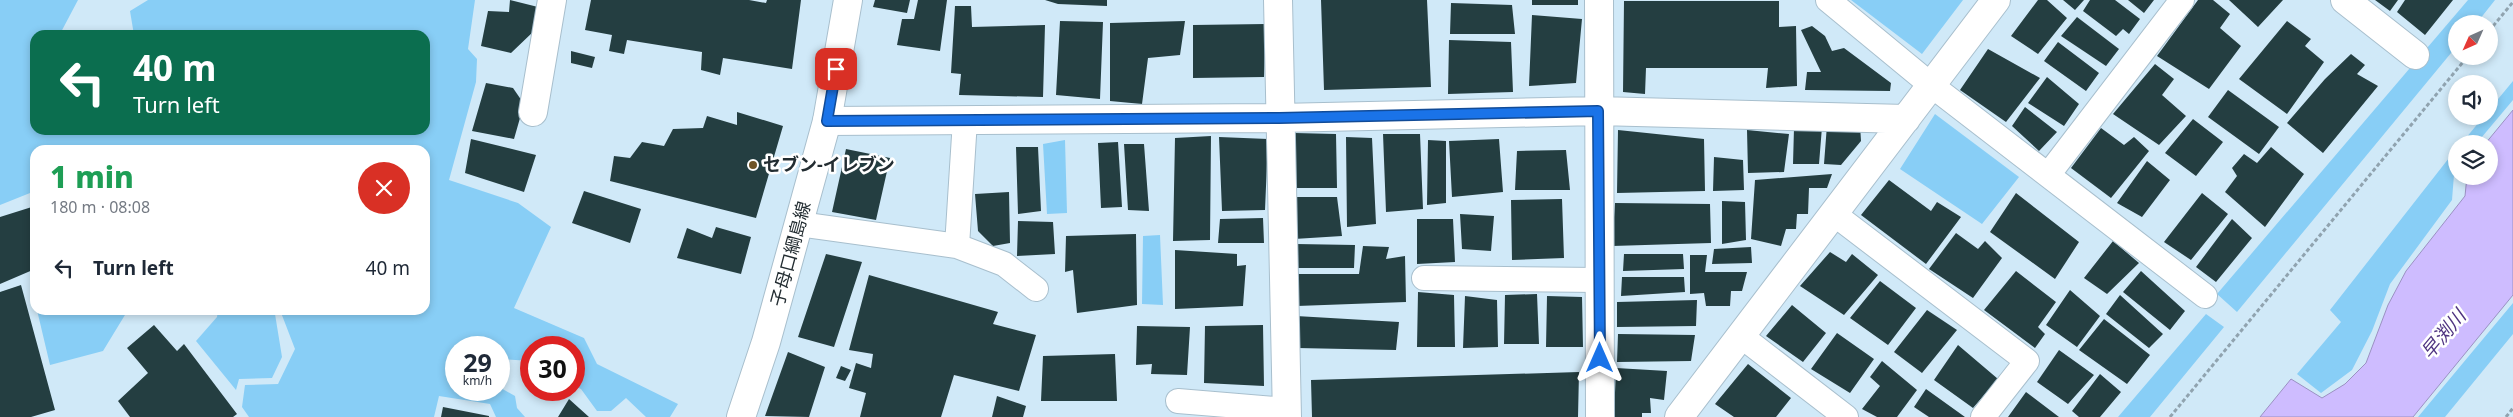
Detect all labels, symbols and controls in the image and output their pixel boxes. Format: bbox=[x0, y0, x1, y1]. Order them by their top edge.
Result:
north arrow bbox=[2448, 15, 2498, 65]
map controls bbox=[2448, 15, 2498, 185]
text: 40 m bbox=[133, 44, 216, 91]
pin bbox=[815, 48, 857, 90]
icon: left bbox=[50, 50, 115, 115]
icon: arrive bbox=[822, 55, 850, 83]
button: sound bbox=[2448, 75, 2498, 125]
text: Turn left bbox=[133, 89, 220, 119]
button: layers bbox=[2448, 135, 2498, 185]
place label: セブン-イレブン bbox=[763, 152, 895, 176]
text: 1 min bbox=[50, 156, 134, 197]
marker: セブン-イレブン bbox=[747, 159, 759, 171]
button: close bbox=[358, 162, 410, 214]
text: 180 m · 08:08 bbox=[50, 196, 150, 218]
street label: 子母口綱島線 bbox=[764, 198, 816, 309]
icon: left bbox=[50, 254, 78, 282]
text: Turn left bbox=[93, 255, 174, 281]
text: 40 m bbox=[366, 255, 410, 281]
water label: 早渕川 bbox=[2415, 302, 2473, 364]
position arrow bbox=[1573, 331, 1625, 383]
speed limit sign: 30 bbox=[520, 336, 585, 401]
text: 29 bbox=[463, 345, 492, 379]
text: km/h bbox=[463, 372, 492, 389]

